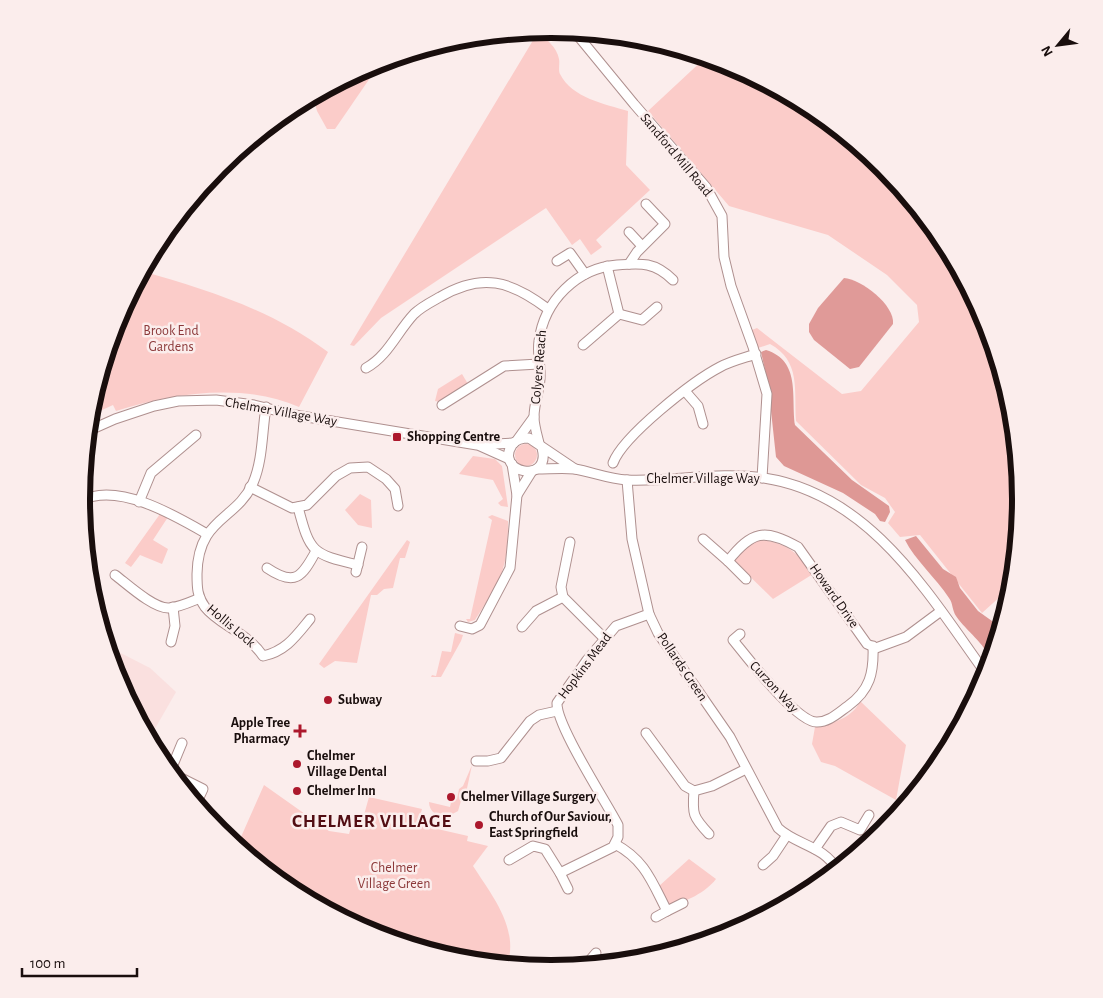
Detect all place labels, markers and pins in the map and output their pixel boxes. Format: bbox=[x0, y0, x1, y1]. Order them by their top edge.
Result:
place label: Shopping Centre bbox=[407, 430, 501, 444]
marker: Shopping Centre bbox=[391, 431, 403, 443]
place label: Subway bbox=[338, 693, 383, 707]
marker: Subway bbox=[322, 694, 334, 706]
place label: Apple Tree Pharmacy bbox=[231, 716, 291, 746]
marker: Apple Tree Pharmacy bbox=[294, 725, 306, 737]
place label: Chelmer Village Dental bbox=[307, 749, 387, 779]
marker: Chelmer Village Dental bbox=[291, 758, 303, 770]
place label: Chelmer Inn bbox=[307, 784, 376, 798]
marker: Chelmer Inn bbox=[291, 785, 303, 797]
place label: Chelmer Village Surgery bbox=[461, 790, 597, 804]
marker: Chelmer Village Surgery bbox=[445, 791, 457, 803]
place label: Church of Our Saviour, East Springfield bbox=[489, 810, 612, 840]
marker: Church of Our Saviour, East Springfield bbox=[473, 819, 485, 831]

